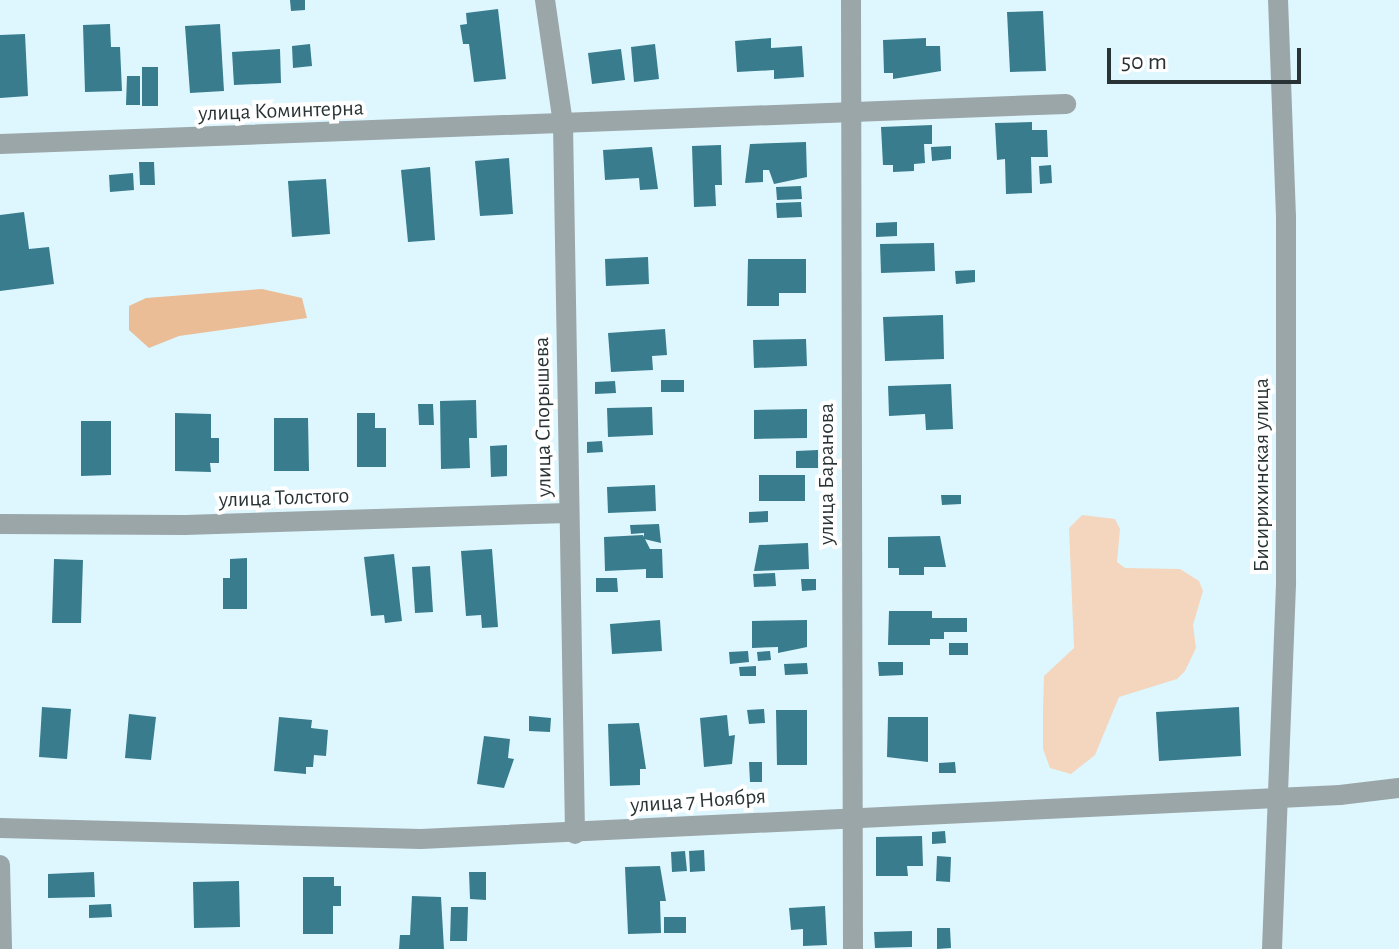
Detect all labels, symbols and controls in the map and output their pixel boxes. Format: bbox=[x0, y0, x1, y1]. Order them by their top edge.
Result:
scale bar bbox=[1111, 32, 1305, 82]
text: 50 m bbox=[1121, 50, 1167, 74]
street label: улица Коминтерна bbox=[198, 95, 364, 127]
street label: улица Спорышева bbox=[528, 337, 558, 497]
street label: Бисирихинская улица bbox=[1249, 378, 1275, 572]
street label: улица Баранова bbox=[814, 403, 840, 545]
street label: улица Толстого bbox=[218, 483, 350, 513]
street label: улица 7 Ноября bbox=[629, 783, 767, 819]

